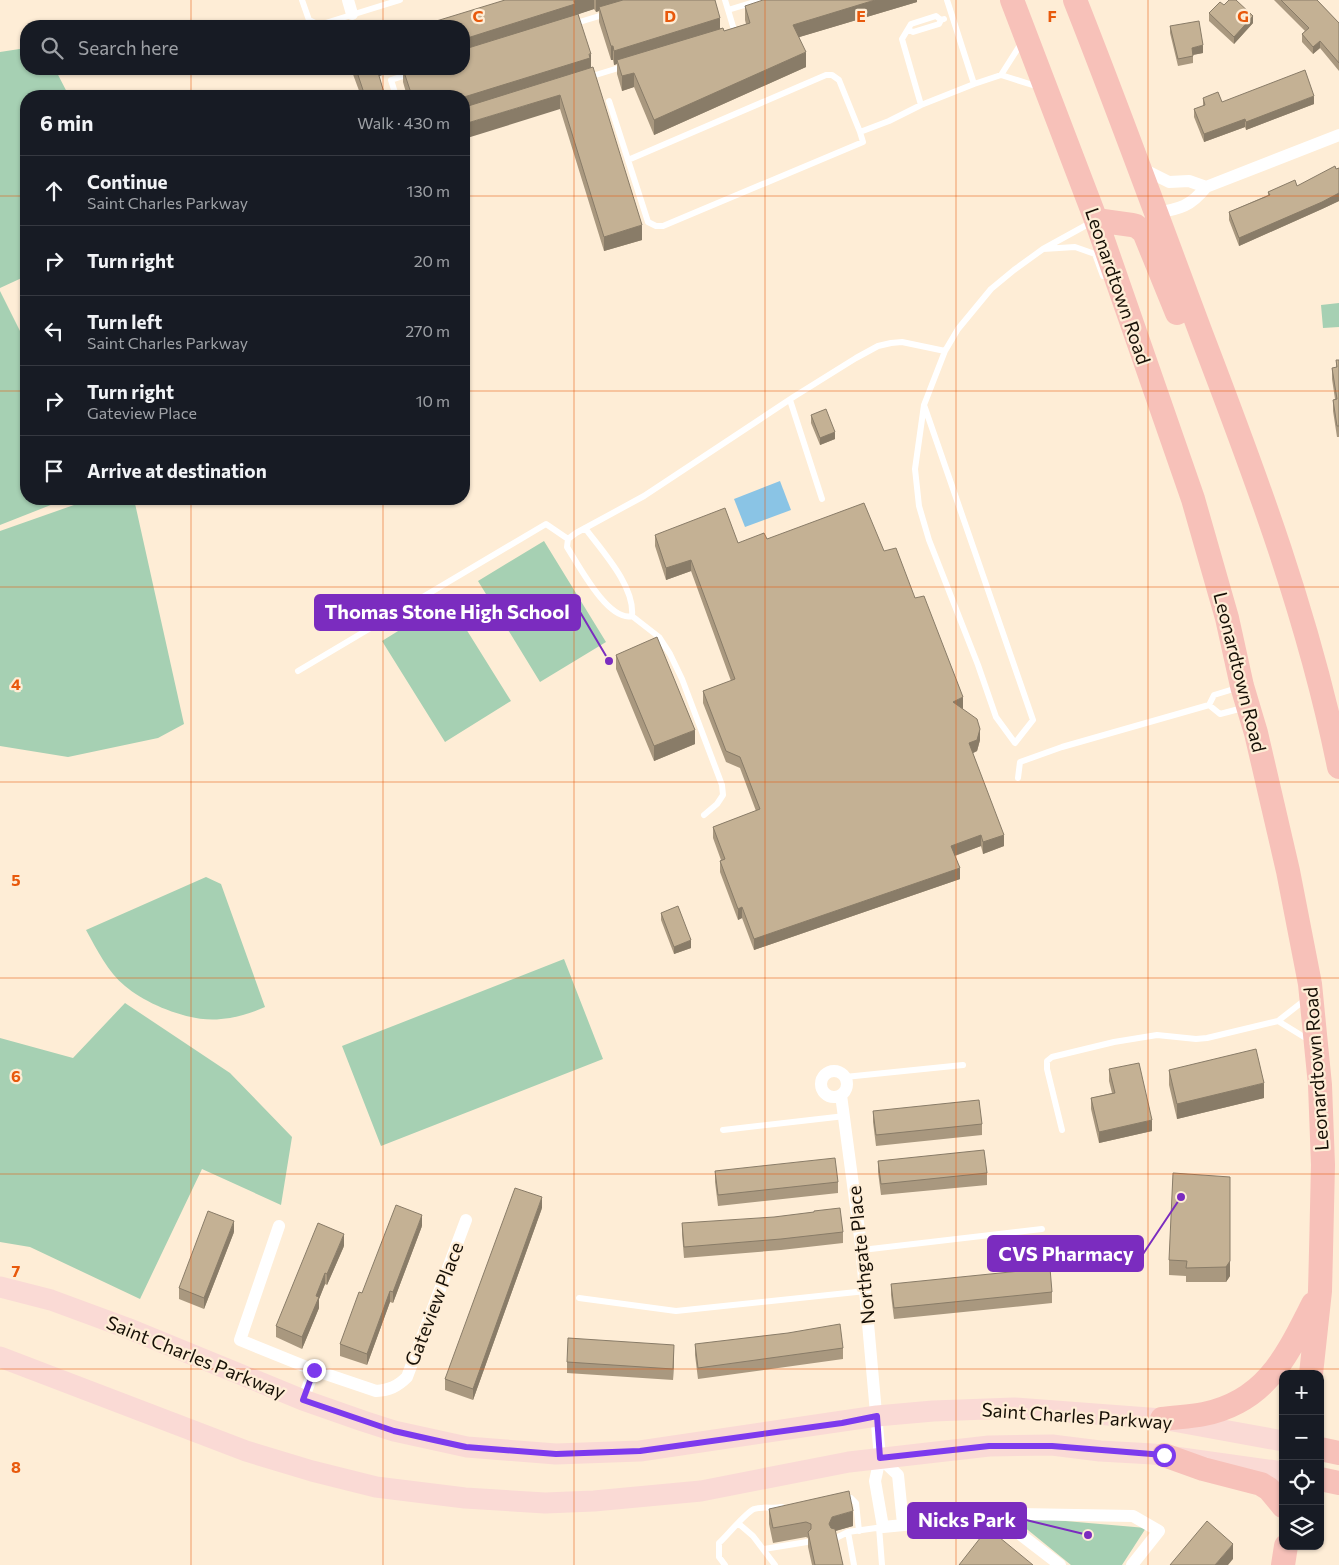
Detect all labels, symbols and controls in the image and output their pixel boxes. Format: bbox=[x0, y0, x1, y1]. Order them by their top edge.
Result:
text: C bbox=[473, 6, 484, 25]
text: D bbox=[664, 6, 676, 25]
text: E bbox=[856, 6, 866, 25]
text: F bbox=[1047, 6, 1057, 25]
text: G bbox=[1237, 6, 1249, 25]
search box bbox=[20, 20, 470, 75]
icon: search bbox=[38, 34, 66, 62]
text: Search here bbox=[78, 36, 178, 59]
text: 6 min bbox=[40, 110, 93, 135]
text: Walk · 430 m bbox=[357, 113, 450, 132]
text: Continue bbox=[87, 170, 167, 193]
icon: ahead bbox=[40, 177, 68, 205]
text: 130 m bbox=[407, 181, 450, 200]
text: Saint Charles Parkway bbox=[87, 193, 248, 212]
street label: Leonardtown Road bbox=[1081, 205, 1156, 367]
icon: right bbox=[40, 247, 68, 275]
text: Turn right bbox=[87, 249, 174, 272]
text: 20 m bbox=[414, 251, 450, 270]
text: Turn left bbox=[87, 310, 162, 333]
icon: left bbox=[40, 317, 68, 345]
text: 270 m bbox=[405, 321, 450, 340]
text: Saint Charles Parkway bbox=[87, 333, 248, 352]
text: Turn right bbox=[87, 380, 174, 403]
icon: right bbox=[40, 387, 68, 415]
text: 10 m bbox=[416, 391, 450, 410]
text: Gateview Place bbox=[87, 403, 197, 422]
icon: arrive bbox=[40, 457, 68, 485]
text: Arrive at destination bbox=[87, 459, 267, 482]
street label: Leonardtown Road bbox=[1209, 589, 1271, 754]
callout: Thomas Stone High School bbox=[315, 595, 580, 630]
text: Thomas Stone High School bbox=[324, 599, 570, 623]
text: 4 bbox=[11, 674, 21, 693]
text: 5 bbox=[11, 870, 21, 889]
street label: Leonardtown Road bbox=[1298, 986, 1333, 1152]
text: 6 bbox=[11, 1066, 21, 1085]
street label: Northgate Place bbox=[842, 1184, 879, 1326]
callout: CVS Pharmacy bbox=[988, 1236, 1143, 1271]
street label: Gateview Place bbox=[399, 1239, 468, 1369]
text: CVS Pharmacy bbox=[998, 1241, 1134, 1265]
text: 7 bbox=[12, 1261, 21, 1280]
street label: Saint Charles Parkway bbox=[103, 1310, 289, 1403]
route end bbox=[303, 1359, 326, 1382]
map controls bbox=[1279, 1370, 1324, 1550]
button: + bbox=[1279, 1370, 1324, 1415]
street label: Saint Charles Parkway bbox=[981, 1397, 1173, 1434]
button: − bbox=[1279, 1415, 1324, 1460]
route start bbox=[1153, 1444, 1176, 1467]
text: 8 bbox=[11, 1457, 21, 1476]
button: locate bbox=[1279, 1460, 1324, 1505]
callout: Nicks Park bbox=[908, 1503, 1026, 1538]
button: layers bbox=[1279, 1505, 1324, 1550]
text: Nicks Park bbox=[918, 1507, 1017, 1531]

